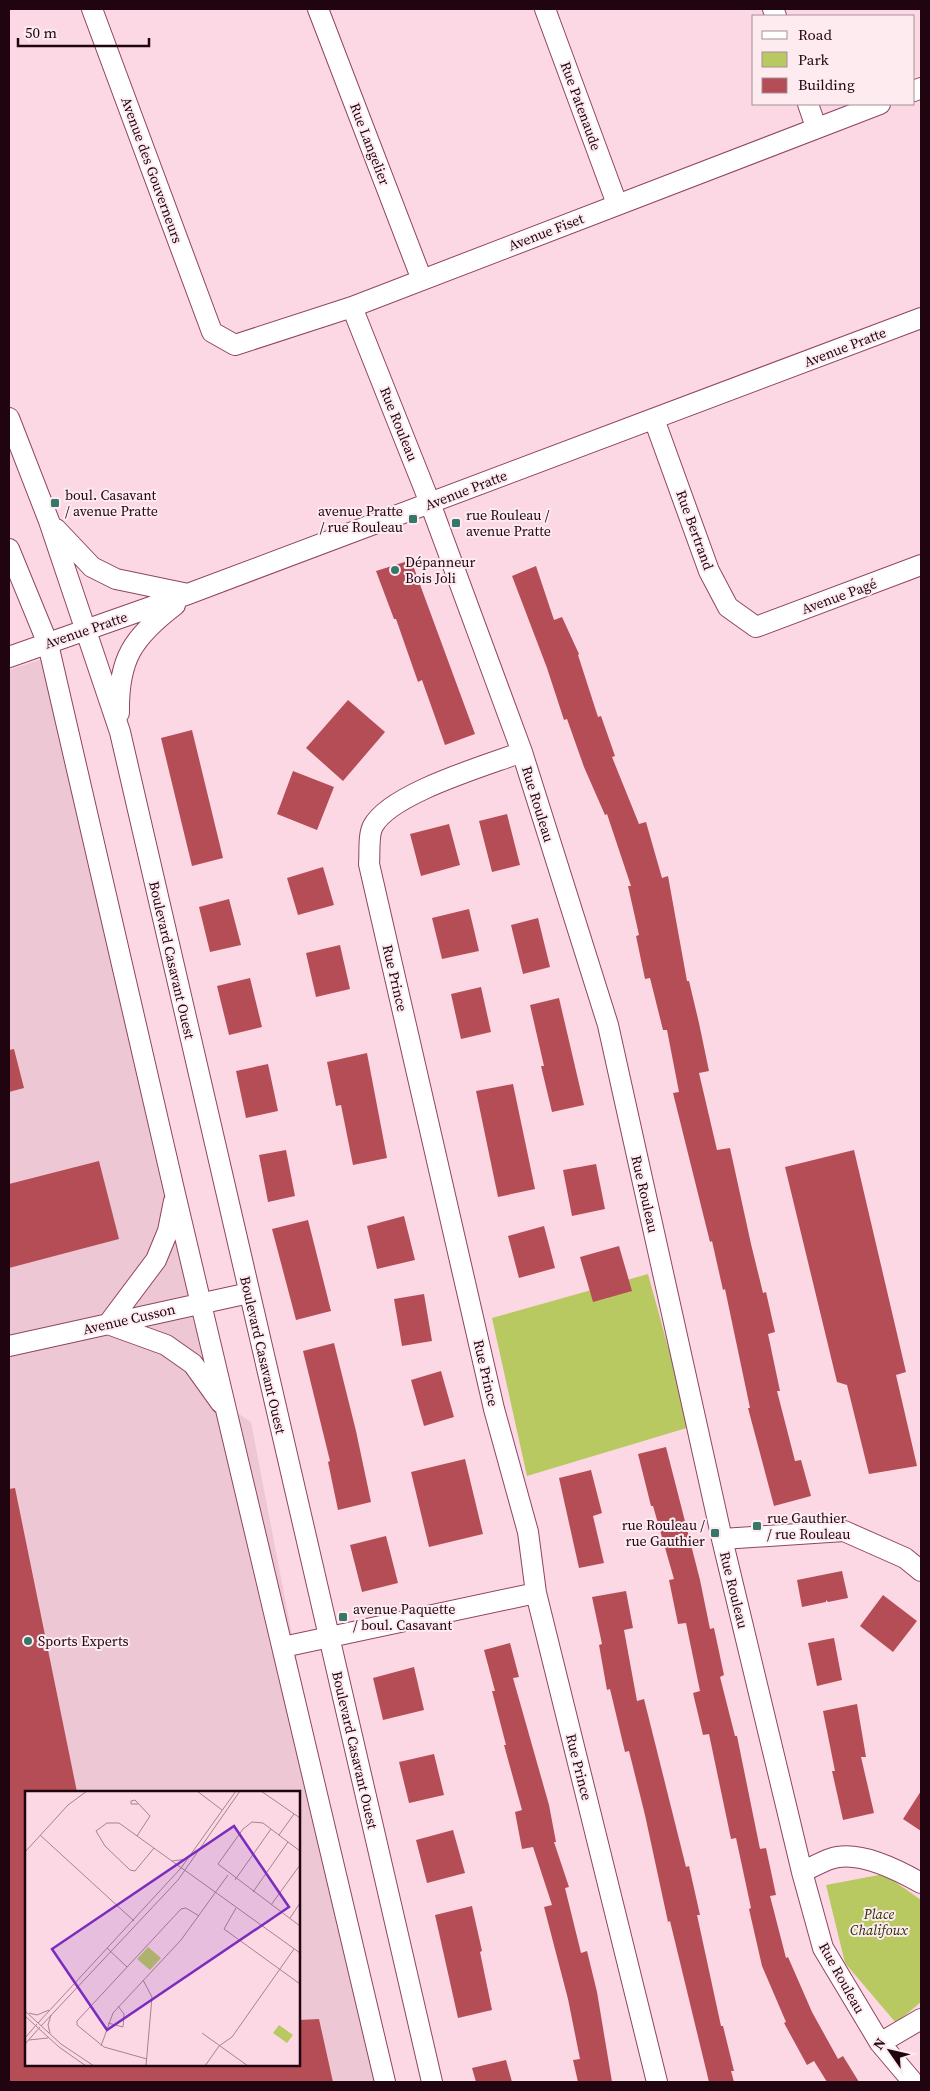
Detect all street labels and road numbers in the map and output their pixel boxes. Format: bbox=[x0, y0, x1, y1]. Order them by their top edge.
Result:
street label: Rue Patenaude bbox=[556, 59, 606, 153]
street label: Avenue des Gouverneurs bbox=[116, 94, 188, 246]
street label: Rue Langelier bbox=[345, 100, 395, 188]
street label: Avenue Fiset bbox=[505, 208, 587, 256]
street label: Avenue Pratte bbox=[801, 322, 889, 372]
street label: Rue Rouleau bbox=[375, 384, 423, 464]
street label: Avenue Pratte bbox=[422, 465, 510, 515]
street label: Rue Bertrand bbox=[671, 487, 719, 573]
street label: Avenue Pagé bbox=[799, 573, 879, 619]
street label: Avenue Pratte bbox=[42, 606, 130, 654]
street label: Rue Rouleau bbox=[517, 764, 559, 844]
street label: Boulevard Casavant Ouest bbox=[144, 879, 200, 1041]
street label: Rue Prince bbox=[378, 943, 412, 1013]
street label: Rue Rouleau bbox=[626, 1153, 664, 1235]
street label: Boulevard Casavant Ouest bbox=[235, 1274, 291, 1436]
street label: Avenue Cusson bbox=[81, 1299, 178, 1339]
street label: Rue Prince bbox=[469, 1338, 503, 1408]
street label: Rue Rouleau bbox=[715, 1549, 753, 1631]
street label: Boulevard Casavant Ouest bbox=[327, 1669, 383, 1831]
street label: Rue Prince bbox=[561, 1732, 597, 1802]
street label: Rue Rouleau bbox=[814, 1939, 870, 2017]

